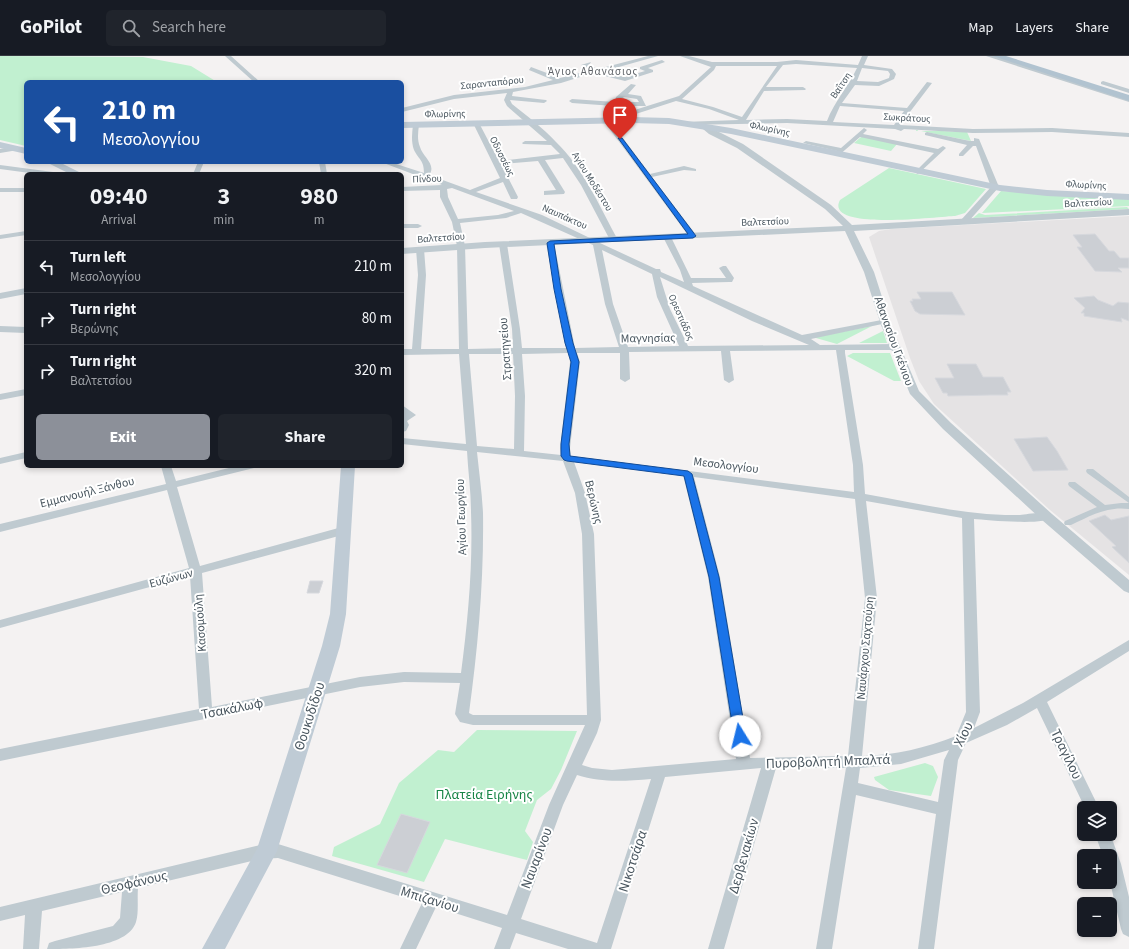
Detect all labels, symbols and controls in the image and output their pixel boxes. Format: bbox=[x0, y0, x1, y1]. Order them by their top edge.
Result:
search box bbox=[106, 10, 386, 46]
text: GoPilot bbox=[20, 14, 82, 41]
icon: search bbox=[120, 17, 142, 39]
text: Search here bbox=[152, 17, 226, 38]
text: Map bbox=[968, 18, 993, 38]
text: Layers bbox=[1015, 18, 1053, 38]
text: Share bbox=[1075, 18, 1109, 38]
district label: Άγιος Αθανάσιος bbox=[548, 64, 638, 79]
street label: Βαΐτση bbox=[827, 70, 855, 102]
street label: Σαρανταπόρου bbox=[460, 73, 524, 93]
text: 210 m bbox=[102, 90, 176, 130]
icon: left bbox=[36, 96, 88, 148]
pin bbox=[603, 98, 637, 139]
icon: arrive bbox=[609, 104, 631, 126]
street label: Φλωρίνης bbox=[424, 107, 466, 121]
street label: Σωκράτους bbox=[883, 110, 932, 126]
street label: Φλωρίνης bbox=[748, 118, 792, 140]
text: Μεσολογγίου bbox=[102, 127, 200, 152]
street label: Οδυσσέως bbox=[486, 134, 519, 180]
street label: Αγίου Μοδέστου bbox=[568, 149, 616, 214]
street label: Πίνδου bbox=[412, 171, 442, 187]
street label: Φλωρίνης bbox=[1065, 177, 1108, 193]
text: 09:40 bbox=[90, 179, 148, 214]
text: 3 bbox=[218, 179, 230, 214]
text: 980 bbox=[300, 179, 338, 214]
street label: Βαλτετσίου bbox=[1064, 195, 1112, 211]
street label: Ναυπάκτου bbox=[540, 201, 589, 233]
text: Arrival bbox=[101, 211, 136, 229]
text: min bbox=[213, 211, 234, 229]
text: m bbox=[314, 211, 325, 229]
street label: Βαλτετσίου bbox=[741, 214, 789, 230]
street label: Βαλτετσίου bbox=[417, 229, 465, 247]
text: Turn left bbox=[70, 247, 126, 268]
icon: left bbox=[36, 256, 58, 278]
text: 210 m bbox=[354, 256, 392, 277]
text: Μεσολογγίου bbox=[70, 268, 141, 286]
street label: Ορεστιάδος bbox=[665, 292, 698, 343]
street label: Αθανασίου Γκένιου bbox=[869, 294, 918, 388]
text: Turn right bbox=[70, 299, 136, 320]
icon: right bbox=[36, 308, 58, 330]
text: 80 m bbox=[362, 308, 392, 329]
street label: Στρατηγείου bbox=[495, 317, 516, 381]
text: Βερώνης bbox=[70, 320, 118, 338]
street label: Μαγνησίας bbox=[621, 330, 675, 347]
text: Turn right bbox=[70, 351, 136, 372]
icon: right bbox=[36, 360, 58, 382]
text: 320 m bbox=[354, 360, 392, 381]
text: Βαλτετσίου bbox=[70, 372, 132, 390]
button: Exit bbox=[36, 414, 210, 460]
button: Share bbox=[218, 414, 392, 460]
street label: Μεσολογγίου bbox=[692, 453, 759, 478]
street label: Εμμανουήλ Ξάνθου bbox=[38, 473, 136, 512]
street label: Αγίου Γεωργίου bbox=[452, 478, 471, 556]
street label: Βερώνης bbox=[580, 478, 607, 526]
street label: Ευζώνων bbox=[147, 564, 195, 592]
street label: Κασομούλη bbox=[190, 594, 211, 652]
street label: Ναυάρχου Σαχτούρη bbox=[853, 596, 878, 700]
street label: Θουκυδίδου bbox=[289, 679, 330, 753]
street label: Τσακάλωφ bbox=[199, 693, 265, 725]
position arrow bbox=[719, 715, 761, 757]
street label: Χίου bbox=[949, 719, 979, 750]
street label: Τραγίλου bbox=[1045, 726, 1087, 783]
street label: Πυροβολητή Μπαλτά bbox=[765, 750, 891, 774]
park label: Πλατεία Ειρήνης bbox=[436, 785, 532, 805]
map controls bbox=[1077, 801, 1117, 937]
button: layers bbox=[1077, 801, 1117, 841]
street label: Δερβενακίων bbox=[724, 816, 764, 896]
street label: Ναυαρίνου bbox=[516, 825, 558, 892]
street label: Νικοτσάρα bbox=[614, 828, 652, 895]
button: + bbox=[1077, 849, 1117, 889]
street label: Θεοφάνους bbox=[99, 866, 169, 900]
street label: Μπιζανίου bbox=[398, 882, 461, 918]
button: − bbox=[1077, 897, 1117, 937]

